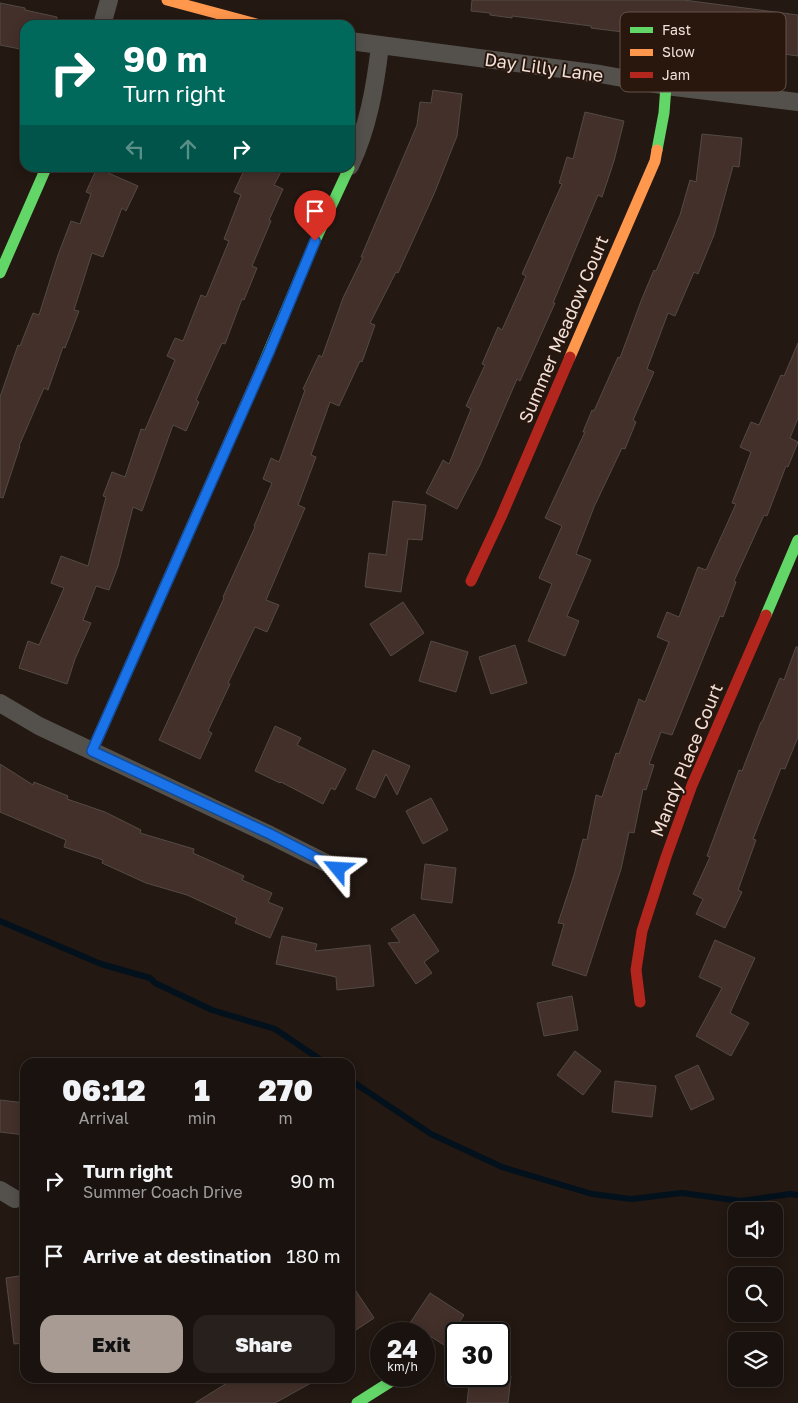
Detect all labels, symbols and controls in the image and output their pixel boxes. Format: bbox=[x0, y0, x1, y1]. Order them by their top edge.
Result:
legend bbox=[620, 12, 786, 92]
text: Fast bbox=[662, 21, 691, 38]
text: 90 m bbox=[123, 38, 207, 80]
icon: right bbox=[40, 40, 105, 105]
text: Slow bbox=[662, 43, 695, 60]
street label: Day Lilly Lane bbox=[483, 48, 605, 86]
text: Jam bbox=[662, 66, 690, 83]
text: Turn right bbox=[123, 80, 226, 107]
icon: left bbox=[121, 135, 149, 163]
icon: ahead bbox=[174, 135, 202, 163]
icon: right bbox=[227, 135, 255, 163]
pin bbox=[294, 190, 336, 241]
icon: arrive bbox=[301, 197, 329, 225]
street label: Summer Meadow Court bbox=[513, 232, 613, 426]
street label: Mandy Place Court bbox=[645, 680, 727, 840]
position arrow bbox=[311, 842, 363, 894]
text: 06:12 bbox=[62, 1072, 146, 1108]
text: 1 bbox=[194, 1072, 210, 1108]
text: 270 bbox=[258, 1072, 313, 1108]
text: Arrival bbox=[79, 1108, 129, 1128]
text: min bbox=[188, 1108, 216, 1128]
text: m bbox=[278, 1108, 293, 1128]
text: Turn right bbox=[83, 1159, 173, 1182]
icon: right bbox=[40, 1167, 68, 1195]
text: 90 m bbox=[290, 1169, 335, 1192]
text: Summer Coach Drive bbox=[83, 1182, 243, 1202]
map controls bbox=[728, 1202, 783, 1387]
button: sound bbox=[728, 1202, 783, 1257]
icon: arrive bbox=[40, 1242, 68, 1270]
text: Arrive at destination bbox=[83, 1244, 271, 1267]
text: 180 m bbox=[286, 1244, 341, 1267]
button: search bbox=[728, 1267, 783, 1322]
button: Exit bbox=[40, 1315, 183, 1373]
button: Share bbox=[193, 1315, 335, 1373]
speed limit sign: 30 bbox=[445, 1322, 510, 1387]
button: layers bbox=[728, 1332, 783, 1387]
text: 24 bbox=[387, 1333, 418, 1364]
text: km/h bbox=[387, 1359, 418, 1374]

